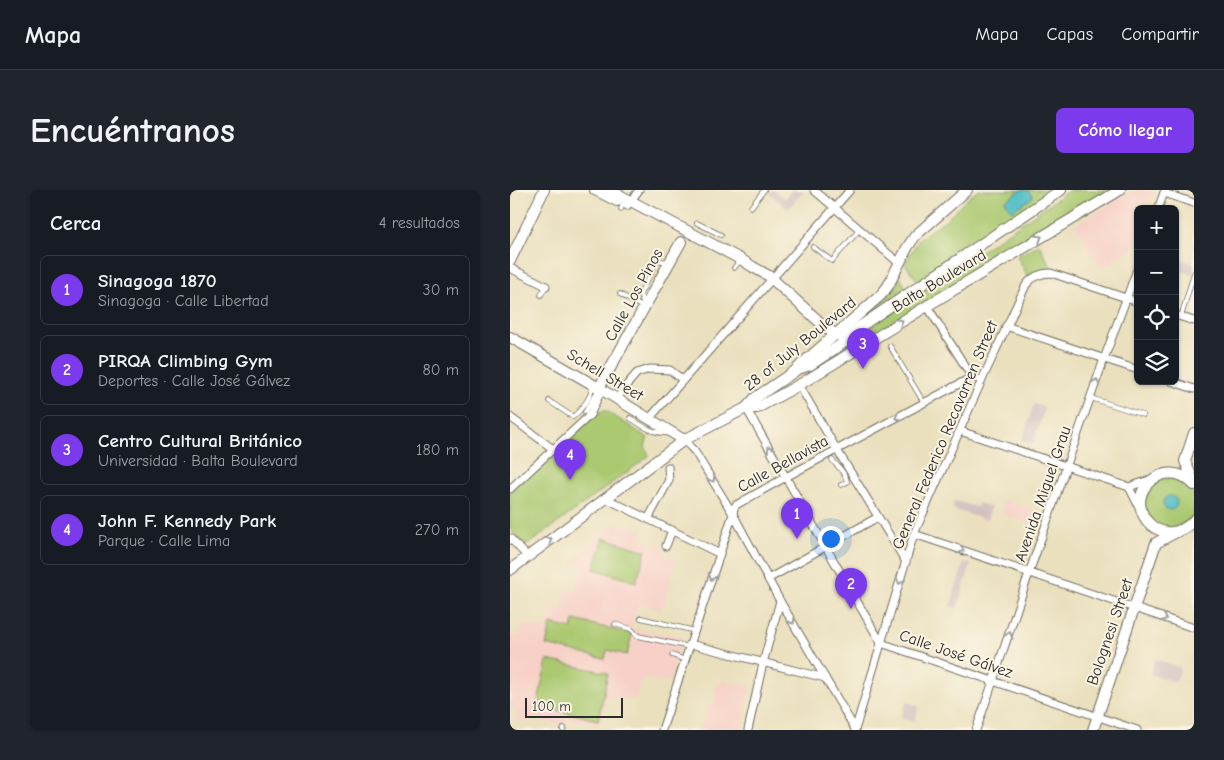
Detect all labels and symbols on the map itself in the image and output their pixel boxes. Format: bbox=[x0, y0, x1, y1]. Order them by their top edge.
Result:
one-way arrow bbox=[1033, 234, 1042, 244]
street label: Calle Los Pinos bbox=[601, 245, 667, 344]
street label: Balta Boulevard bbox=[889, 246, 989, 316]
street label: 28 of July Boulevard bbox=[740, 293, 860, 395]
street label: General Federico Recavarren Street bbox=[889, 318, 1002, 552]
one-way arrow bbox=[894, 319, 903, 328]
pin: 3 bbox=[847, 328, 879, 369]
street label: Schell Street bbox=[564, 345, 647, 405]
one-way arrow bbox=[1090, 379, 1100, 387]
one-way arrow bbox=[894, 411, 903, 421]
street label: Avenida Miguel Grau bbox=[1011, 424, 1075, 564]
street label: Calle Bellavista bbox=[734, 432, 832, 496]
pin: 4 bbox=[554, 439, 586, 480]
one-way arrow bbox=[766, 446, 776, 455]
one-way arrow bbox=[706, 474, 716, 483]
pin: 1 bbox=[781, 498, 813, 539]
your location bbox=[818, 526, 844, 552]
one-way arrow bbox=[543, 538, 552, 546]
one-way arrow bbox=[956, 544, 964, 554]
pin: 2 bbox=[835, 568, 867, 609]
one-way arrow bbox=[708, 572, 718, 581]
one-way arrow bbox=[896, 576, 906, 584]
street label: Bolognesi Street bbox=[1083, 576, 1137, 688]
one-way arrow bbox=[1160, 613, 1168, 623]
one-way arrow bbox=[785, 616, 795, 625]
street label: Calle José Gálvez bbox=[897, 626, 1015, 682]
one-way arrow bbox=[1003, 631, 1013, 640]
scale bar bbox=[525, 695, 622, 718]

